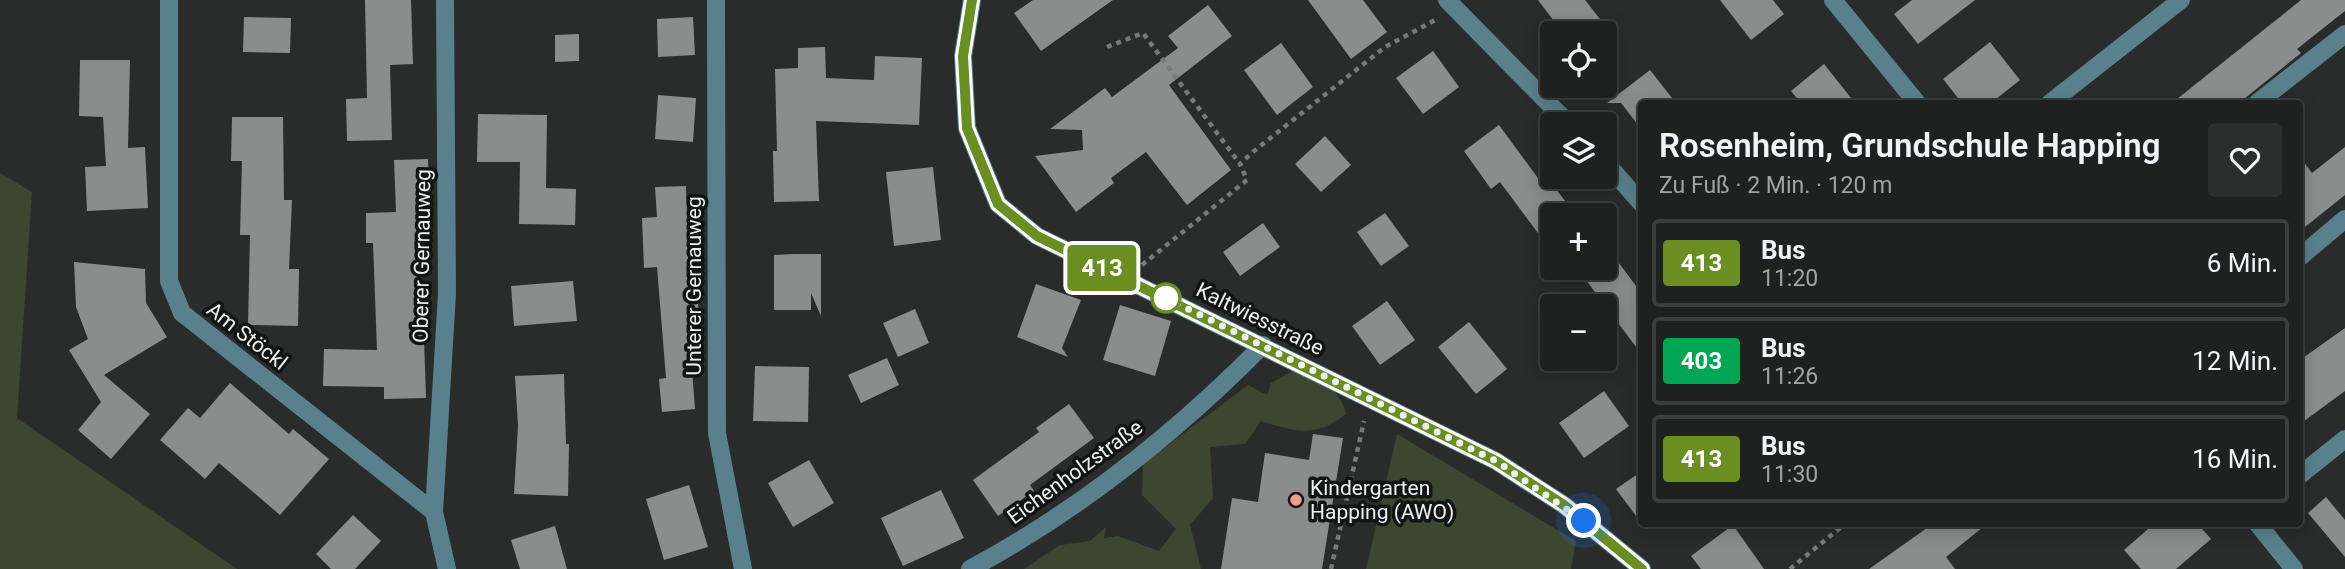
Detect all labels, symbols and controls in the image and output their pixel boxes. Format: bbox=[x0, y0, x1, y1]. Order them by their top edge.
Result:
map controls bbox=[1540, 21, 1617, 371]
button: locate bbox=[1540, 21, 1617, 98]
button: layers bbox=[1540, 112, 1617, 189]
button: heart bbox=[2208, 123, 2282, 197]
text: Rosenheim, Grundschule Happing bbox=[1659, 126, 2161, 165]
street label: Oberer Gernauweg bbox=[408, 169, 436, 343]
text: Zu Fuß · 2 Min. · 120 m bbox=[1659, 172, 1892, 199]
street label: Unterer Gernauweg bbox=[682, 196, 706, 376]
button: + bbox=[1540, 203, 1617, 280]
text: Bus bbox=[1761, 235, 1806, 265]
line badge: 413 bbox=[1062, 245, 1142, 291]
text: 6 Min. bbox=[2207, 248, 2278, 278]
text: 413 bbox=[1681, 249, 1722, 277]
text: 413 bbox=[1081, 254, 1123, 282]
text: 11:20 bbox=[1761, 265, 1818, 292]
street label: Kaltwiesstraße bbox=[1192, 278, 1328, 360]
unlabelled marker bbox=[1151, 283, 1181, 313]
button: − bbox=[1540, 294, 1617, 371]
street label: Am Stöckl bbox=[202, 297, 292, 375]
text: Bus bbox=[1761, 333, 1806, 363]
text: 12 Min. bbox=[2192, 346, 2278, 376]
text: 403 bbox=[1681, 347, 1722, 375]
text: 11:26 bbox=[1761, 363, 1818, 390]
street label: Eichenholzstraße bbox=[1003, 415, 1147, 529]
text: Bus bbox=[1761, 431, 1806, 461]
text: 16 Min. bbox=[2192, 444, 2278, 474]
text: 413 bbox=[1681, 445, 1722, 473]
text: 11:30 bbox=[1761, 461, 1818, 488]
place label: Kindergarten Happing (AWO) bbox=[1310, 476, 1454, 524]
marker: Kindergarten Happing (AWO) bbox=[1288, 492, 1304, 508]
your location bbox=[1566, 503, 1601, 538]

